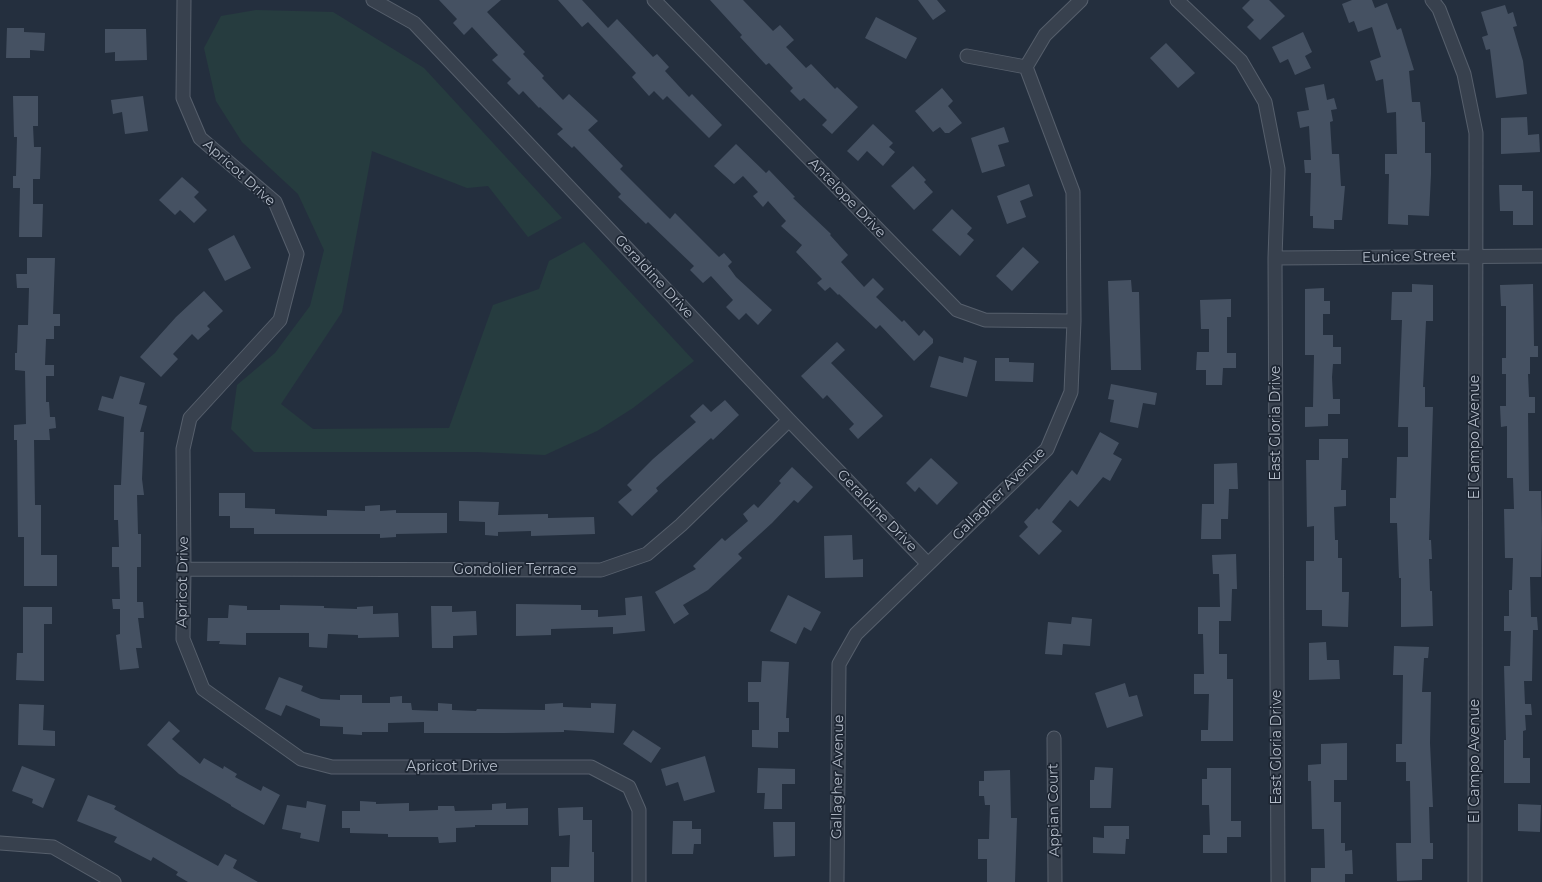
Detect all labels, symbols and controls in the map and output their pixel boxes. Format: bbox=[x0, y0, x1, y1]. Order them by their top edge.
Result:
street label: Apricot Drive bbox=[199, 136, 279, 210]
street label: Antelope Drive bbox=[805, 155, 889, 241]
street label: Geraldine Drive bbox=[611, 232, 697, 322]
street label: Eunice Street bbox=[1362, 248, 1456, 266]
street label: East Gloria Drive bbox=[1268, 366, 1284, 480]
street label: El Campo Avenue bbox=[1467, 375, 1483, 499]
street label: Gallagher Avenue bbox=[949, 444, 1049, 544]
street label: Geraldine Drive bbox=[833, 466, 921, 556]
street label: Apricot Drive bbox=[174, 536, 192, 628]
street label: Gondolier Terrace bbox=[453, 562, 577, 578]
street label: East Gloria Drive bbox=[1269, 690, 1285, 804]
street label: El Campo Avenue bbox=[1467, 699, 1483, 823]
street label: Gallagher Avenue bbox=[829, 715, 847, 839]
street label: Apricot Drive bbox=[406, 759, 498, 775]
street label: Appian Court bbox=[1045, 763, 1063, 857]

